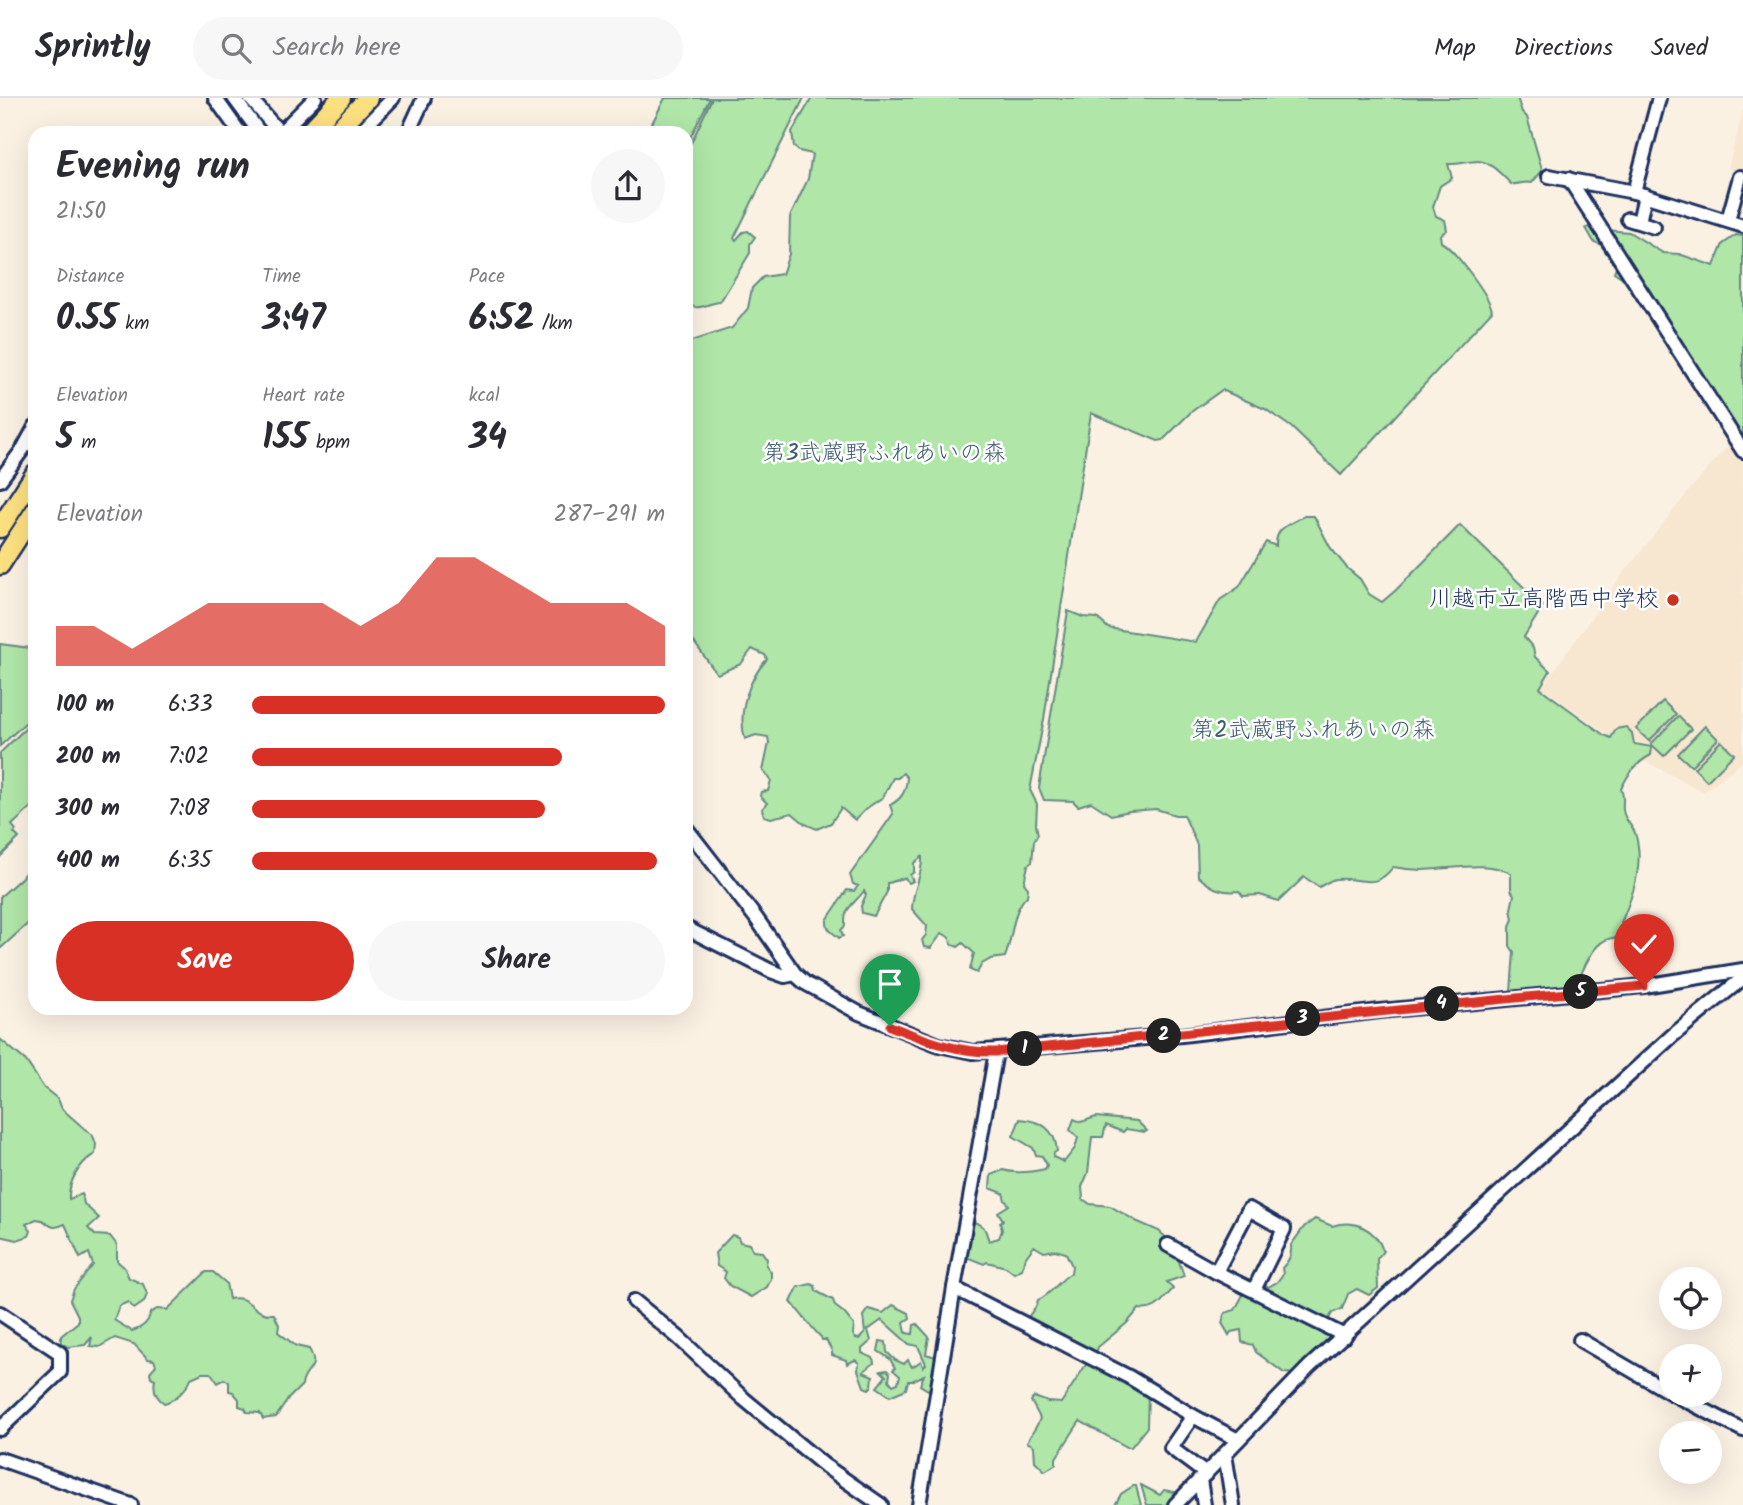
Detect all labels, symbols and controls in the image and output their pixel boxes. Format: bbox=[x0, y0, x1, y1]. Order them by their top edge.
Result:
search box bbox=[193, 17, 683, 80]
text: Sprintly bbox=[35, 22, 151, 75]
text: Search here bbox=[273, 27, 401, 69]
icon: search bbox=[217, 29, 255, 67]
text: Map bbox=[1434, 29, 1476, 68]
text: Directions bbox=[1514, 29, 1613, 68]
text: Saved bbox=[1651, 29, 1708, 68]
text: Evening run bbox=[56, 138, 250, 198]
button: share bbox=[591, 149, 665, 223]
text: 21:50 bbox=[56, 194, 106, 230]
text: Distance bbox=[56, 262, 124, 292]
text: Time bbox=[262, 262, 301, 292]
text: Pace bbox=[469, 262, 505, 292]
text: 0.55 bbox=[56, 292, 118, 348]
text: 3:47 bbox=[262, 292, 326, 348]
text: 6:52 bbox=[469, 292, 534, 348]
text: km bbox=[118, 309, 149, 339]
text: /km bbox=[534, 309, 573, 339]
text: Elevation bbox=[56, 381, 128, 411]
text: Heart rate bbox=[262, 381, 345, 411]
text: kcal bbox=[469, 381, 500, 411]
text: 5 bbox=[56, 411, 74, 467]
text: 155 bbox=[262, 411, 308, 467]
text: 34 bbox=[469, 411, 507, 467]
text: m bbox=[74, 428, 96, 458]
text: bpm bbox=[308, 428, 350, 458]
park label: 第3武蔵野ふれあいの森 bbox=[762, 436, 1006, 472]
text: Elevation bbox=[56, 497, 143, 533]
text: 287–291 m bbox=[554, 497, 665, 533]
place label: 川越市立高階西中学校 bbox=[1429, 582, 1659, 618]
marker: 川越市立高階西中学校 bbox=[1665, 592, 1681, 608]
text: 100 m bbox=[56, 687, 114, 723]
text: 6:33 bbox=[168, 687, 213, 723]
park label: 第2武蔵野ふれあいの森 bbox=[1191, 713, 1435, 749]
text: 200 m bbox=[56, 739, 121, 775]
text: 7:02 bbox=[168, 739, 209, 775]
text: 300 m bbox=[56, 791, 120, 827]
text: 7:08 bbox=[168, 791, 210, 827]
text: 400 m bbox=[56, 843, 120, 879]
text: 6:35 bbox=[168, 843, 212, 879]
pin bbox=[1614, 914, 1674, 986]
button: Save bbox=[56, 921, 354, 1001]
button: Share bbox=[368, 921, 665, 1001]
icon: check bbox=[1625, 925, 1663, 963]
pin bbox=[860, 954, 920, 1026]
icon: arrive bbox=[871, 965, 909, 1003]
pin: 5 bbox=[1564, 974, 1598, 1010]
text: 5 bbox=[1576, 976, 1585, 1006]
pin: 4 bbox=[1424, 986, 1460, 1021]
text: 4 bbox=[1436, 988, 1447, 1018]
pin: 3 bbox=[1286, 1002, 1320, 1037]
text: 3 bbox=[1297, 1003, 1308, 1033]
pin: 2 bbox=[1146, 1018, 1182, 1054]
text: 2 bbox=[1158, 1020, 1169, 1050]
pin: 1 bbox=[1007, 1032, 1042, 1066]
text: 1 bbox=[1022, 1033, 1027, 1063]
map controls bbox=[1659, 1267, 1722, 1484]
button: locate bbox=[1659, 1267, 1722, 1330]
button: + bbox=[1659, 1344, 1722, 1407]
button: − bbox=[1659, 1421, 1722, 1484]

